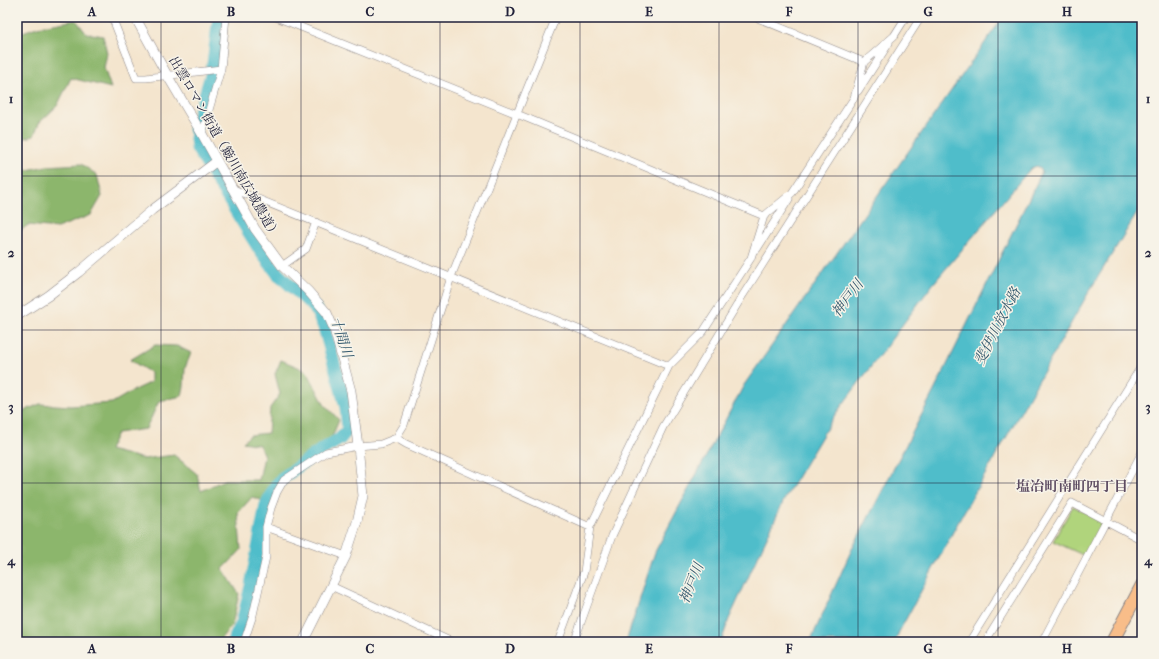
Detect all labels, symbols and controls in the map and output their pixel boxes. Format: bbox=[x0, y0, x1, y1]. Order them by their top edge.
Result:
text: A bbox=[87, 4, 97, 19]
text: B bbox=[227, 4, 236, 19]
text: C bbox=[366, 4, 375, 19]
text: D bbox=[505, 4, 515, 19]
text: E bbox=[645, 4, 653, 19]
text: F bbox=[785, 4, 793, 19]
text: G bbox=[923, 4, 933, 19]
text: H bbox=[1062, 4, 1073, 19]
street label: 出雲ロマン街道（簸川南広域農道） bbox=[166, 53, 283, 241]
text: 1 bbox=[9, 91, 14, 106]
text: 1 bbox=[1146, 91, 1151, 106]
text: 2 bbox=[8, 245, 15, 260]
text: 2 bbox=[1145, 245, 1152, 260]
water label: 神戸川 bbox=[828, 275, 868, 320]
water label: 斐伊川放水路 bbox=[971, 284, 1025, 368]
water label: 十間川 bbox=[327, 315, 357, 362]
text: 3 bbox=[8, 399, 14, 415]
text: 3 bbox=[1145, 399, 1151, 415]
district label: 塩冶町南町四丁目 bbox=[1016, 478, 1128, 495]
text: 4 bbox=[6, 553, 16, 569]
text: 4 bbox=[1143, 553, 1153, 569]
water label: 神戸川 bbox=[676, 559, 708, 606]
text: A bbox=[87, 641, 97, 656]
text: B bbox=[227, 641, 236, 656]
text: C bbox=[366, 641, 375, 656]
text: D bbox=[505, 641, 515, 656]
text: E bbox=[645, 641, 653, 656]
text: F bbox=[785, 641, 793, 656]
text: G bbox=[923, 641, 933, 656]
text: H bbox=[1062, 641, 1073, 656]

